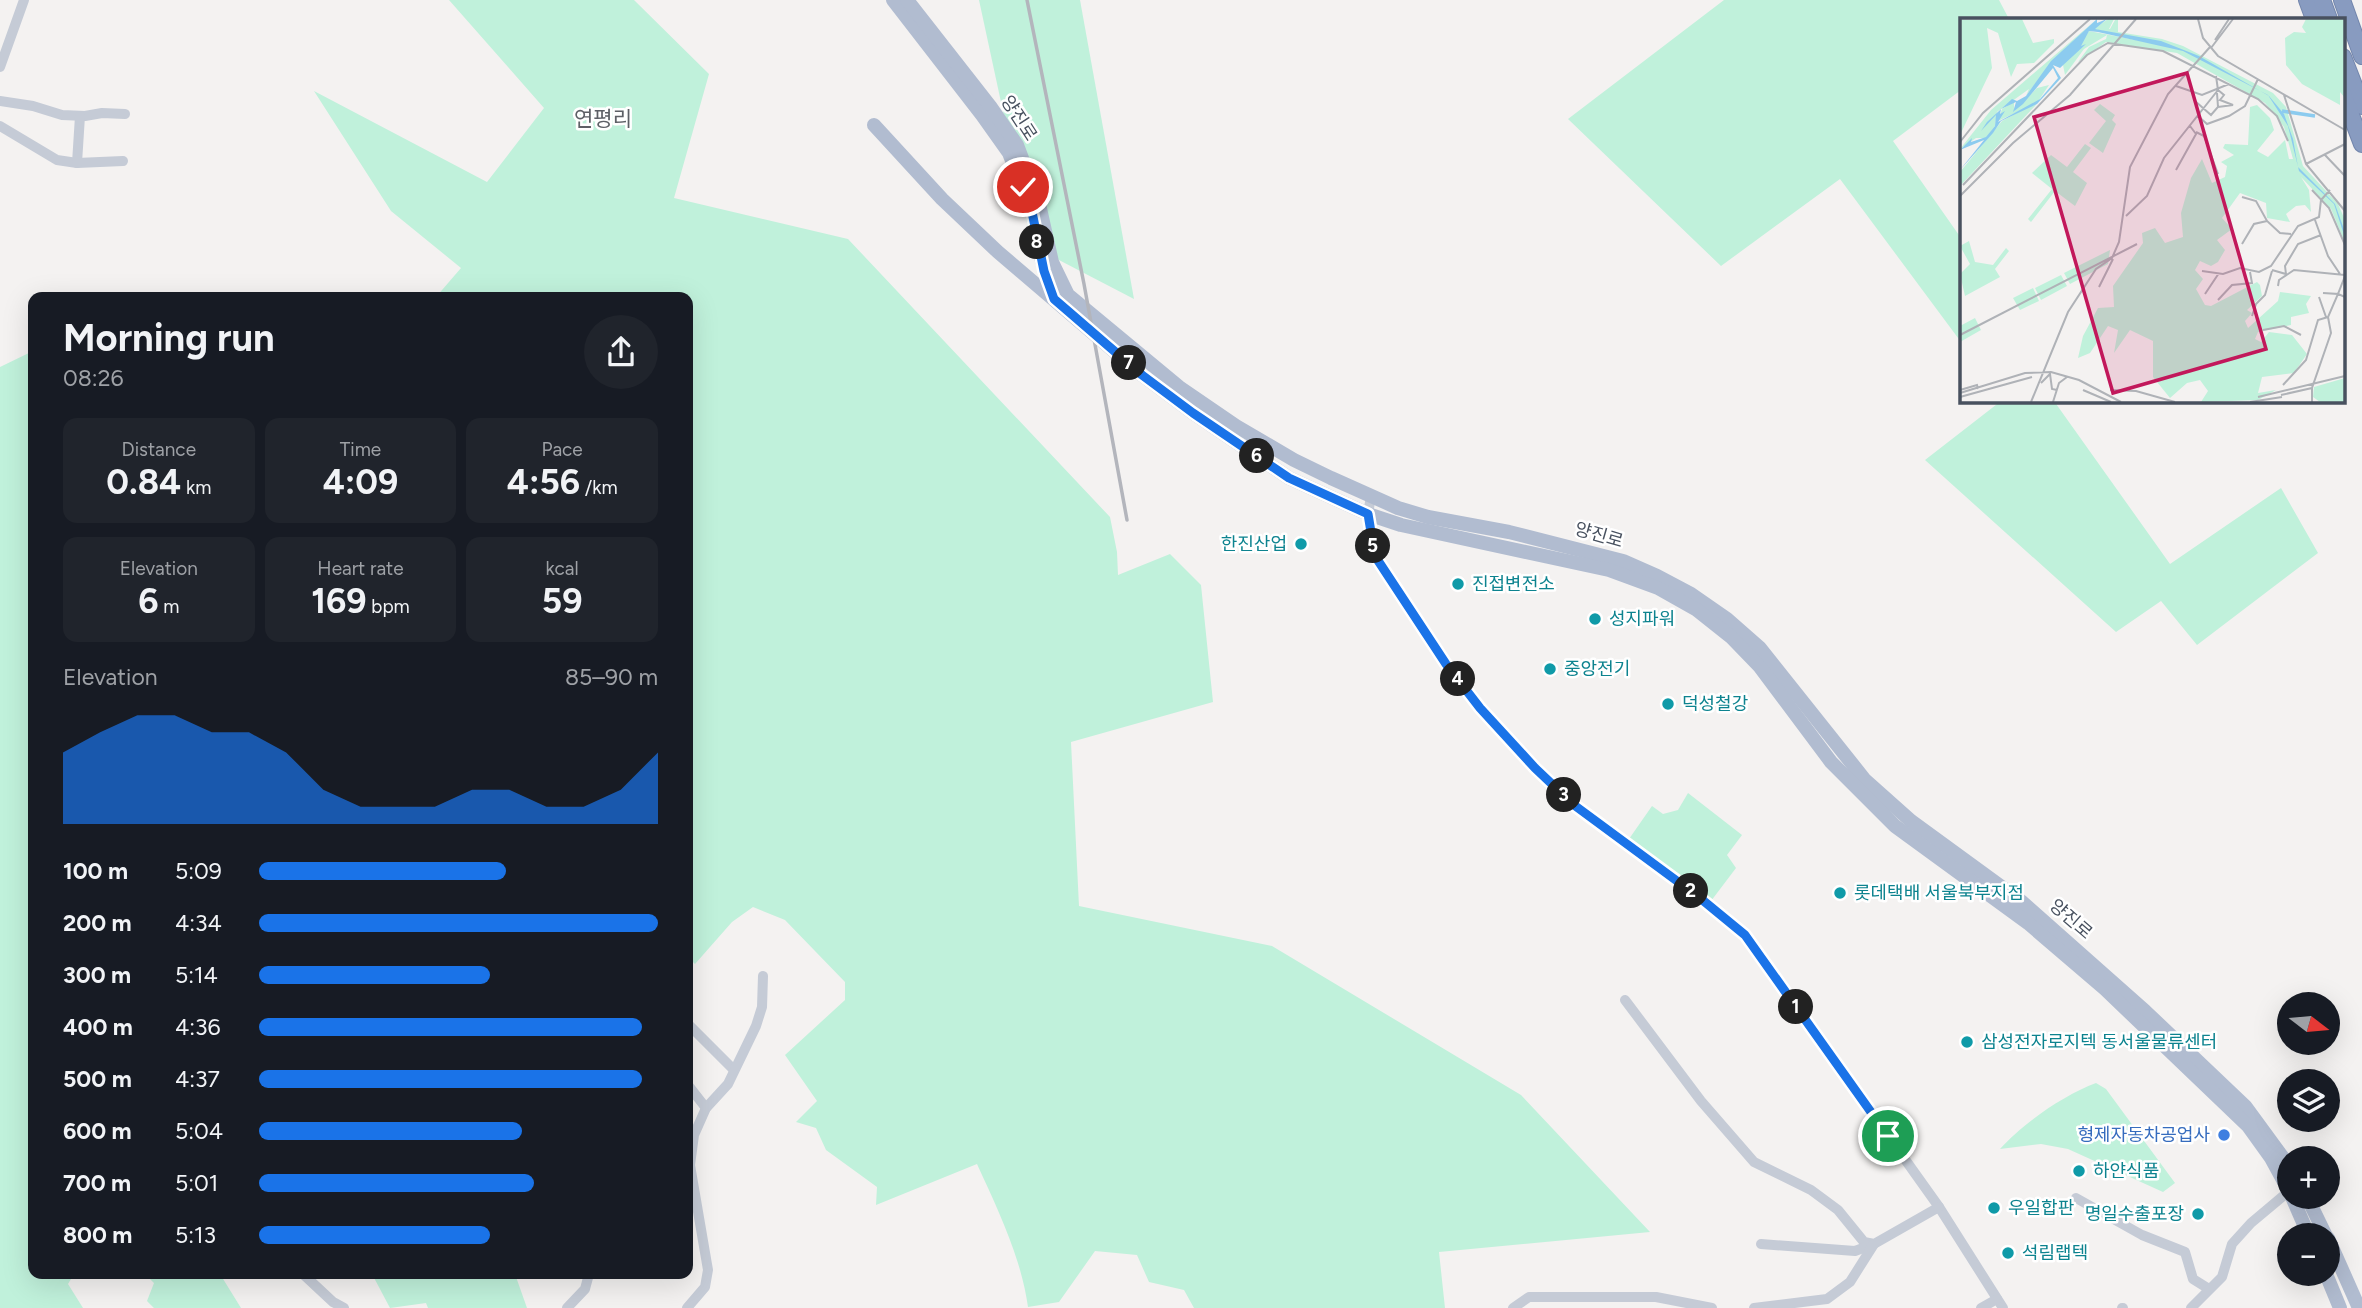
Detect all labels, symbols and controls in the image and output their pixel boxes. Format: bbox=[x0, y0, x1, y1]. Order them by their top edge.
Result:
inset map bbox=[1960, 18, 2344, 402]
street label: 양진로 bbox=[996, 91, 1042, 145]
district label: 연평리 bbox=[574, 106, 632, 131]
pin bbox=[993, 157, 1053, 217]
icon: check bbox=[1004, 168, 1042, 206]
pin: 8 bbox=[1020, 224, 1054, 260]
text: 8 bbox=[1031, 230, 1042, 253]
text: Morning run bbox=[63, 315, 275, 361]
button: share bbox=[584, 315, 658, 389]
pin: 7 bbox=[1112, 346, 1146, 380]
text: 7 bbox=[1123, 351, 1134, 374]
text: 08:26 bbox=[63, 364, 124, 392]
text: Distance bbox=[122, 438, 196, 461]
text: Time bbox=[340, 438, 381, 461]
text: Pace bbox=[542, 438, 583, 461]
pin: 6 bbox=[1240, 438, 1274, 474]
text: 6 bbox=[1251, 444, 1262, 467]
text: 0.84 bbox=[106, 461, 181, 503]
text: 4:09 bbox=[323, 461, 398, 503]
text: 4:56 bbox=[507, 461, 580, 503]
text: km bbox=[181, 476, 211, 499]
text: /km bbox=[580, 476, 618, 499]
street label: 양진로 bbox=[1572, 518, 1626, 552]
pin: 5 bbox=[1356, 528, 1390, 564]
place label: 한진산업 bbox=[1221, 533, 1287, 555]
text: 5 bbox=[1367, 534, 1378, 557]
marker: 한진산업 bbox=[1293, 536, 1309, 552]
text: Elevation bbox=[120, 557, 198, 580]
text: Heart rate bbox=[317, 557, 404, 580]
text: kcal bbox=[546, 557, 579, 580]
place label: 진접변전소 bbox=[1472, 573, 1555, 595]
marker: 진접변전소 bbox=[1450, 576, 1466, 592]
text: 6 bbox=[138, 580, 159, 622]
text: 169 bbox=[311, 580, 367, 622]
text: 59 bbox=[542, 580, 582, 622]
text: m bbox=[159, 595, 179, 618]
text: bpm bbox=[367, 595, 410, 618]
place label: 성지파워 bbox=[1609, 608, 1675, 630]
marker: 성지파워 bbox=[1587, 611, 1603, 627]
place label: 중앙전기 bbox=[1564, 658, 1630, 680]
marker: 중앙전기 bbox=[1542, 661, 1558, 677]
pin: 4 bbox=[1440, 662, 1476, 696]
text: Elevation bbox=[63, 663, 158, 691]
text: 85–90 m bbox=[565, 663, 658, 691]
text: 4 bbox=[1451, 667, 1464, 690]
place label: 덕성철강 bbox=[1682, 693, 1748, 715]
marker: 덕성철강 bbox=[1660, 696, 1676, 712]
pin: 3 bbox=[1546, 778, 1582, 812]
text: 3 bbox=[1558, 783, 1569, 806]
text: 100 m bbox=[63, 857, 128, 885]
text: 5:09 bbox=[175, 857, 222, 885]
pin: 2 bbox=[1674, 874, 1708, 908]
text: 2 bbox=[1685, 879, 1696, 902]
place label: 롯데택배 서울북부지점 bbox=[1854, 882, 2024, 904]
marker: 롯데택배 서울북부지점 bbox=[1832, 885, 1848, 901]
street label: 양진로 bbox=[2045, 894, 2097, 944]
text: 200 m bbox=[63, 909, 132, 937]
text: 4:34 bbox=[175, 909, 222, 937]
text: 300 m bbox=[63, 961, 131, 989]
text: 5:14 bbox=[175, 961, 218, 989]
pin: 1 bbox=[1778, 990, 1814, 1024]
north arrow bbox=[2277, 992, 2340, 1055]
map controls bbox=[2277, 992, 2340, 1286]
text: 1 bbox=[1791, 995, 1800, 1018]
text: 400 m bbox=[63, 1013, 133, 1041]
text: 4:36 bbox=[175, 1013, 221, 1041]
place label: 삼성전자로지텍 동서울물류센터 bbox=[1981, 1031, 2217, 1053]
marker: 삼성전자로지텍 동서울물류센터 bbox=[1959, 1034, 1975, 1050]
text: 500 m bbox=[63, 1065, 132, 1093]
text: 4:37 bbox=[175, 1065, 220, 1093]
button: layers bbox=[2277, 1069, 2340, 1132]
pin bbox=[1858, 1106, 1918, 1166]
text: 600 m bbox=[63, 1117, 132, 1145]
text: 5:04 bbox=[175, 1117, 223, 1145]
icon: arrive bbox=[1869, 1117, 1907, 1155]
place label: 형제자동차공업사 bbox=[2078, 1124, 2210, 1146]
marker: 형제자동차공업사 bbox=[2216, 1127, 2232, 1143]
button: + bbox=[2277, 1146, 2340, 1209]
place label: 하얀식품 bbox=[2093, 1160, 2159, 1182]
marker: 하얀식품 bbox=[2071, 1163, 2087, 1179]
text: 700 m bbox=[63, 1169, 131, 1197]
text: 5:01 bbox=[175, 1169, 218, 1197]
place label: 우일합판 bbox=[2008, 1197, 2074, 1219]
marker: 우일합판 bbox=[1986, 1200, 2002, 1216]
place label: 명일수출포장 bbox=[2085, 1203, 2184, 1225]
marker: 명일수출포장 bbox=[2190, 1206, 2206, 1222]
text: 800 m bbox=[63, 1221, 132, 1249]
text: 5:13 bbox=[175, 1221, 216, 1249]
button: − bbox=[2277, 1223, 2340, 1286]
place label: 석림랩텍 bbox=[2022, 1242, 2088, 1264]
marker: 석림랩텍 bbox=[2000, 1245, 2016, 1261]

